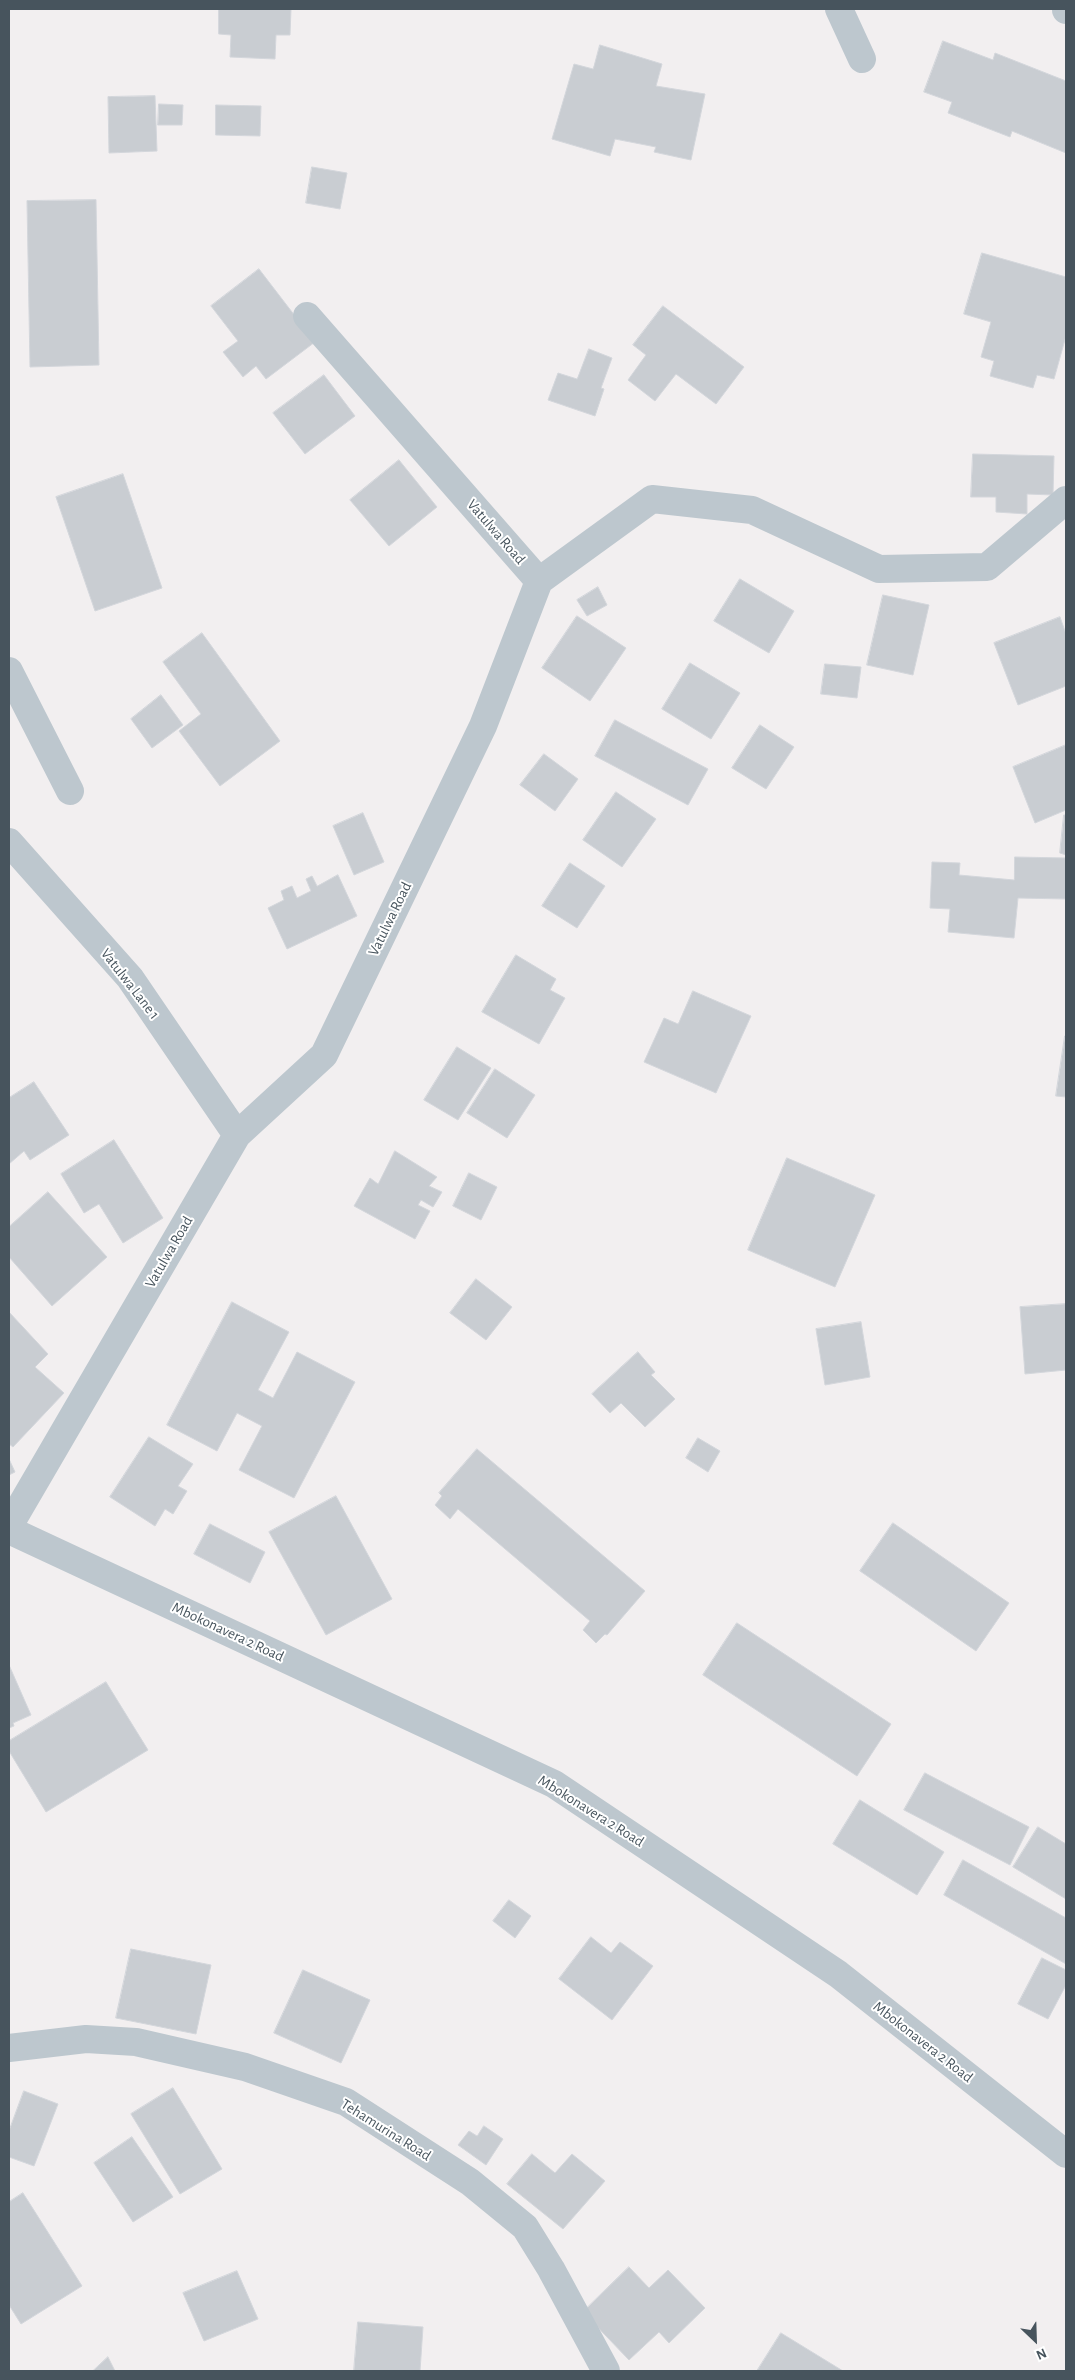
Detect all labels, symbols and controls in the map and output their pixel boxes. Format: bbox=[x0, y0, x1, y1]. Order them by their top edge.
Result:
street label: Vatulwa Road bbox=[463, 496, 529, 568]
street label: Vatulwa Road bbox=[364, 879, 416, 959]
street label: Vatulwa Lane 1 bbox=[97, 945, 163, 1023]
street label: Vatulwa Road bbox=[141, 1213, 197, 1291]
street label: Mbokonavera 2 Road bbox=[169, 1598, 287, 1666]
street label: Mbokonavera 2 Road bbox=[535, 1771, 647, 1851]
street label: Mbokonavera 2 Road bbox=[870, 1998, 976, 2086]
street label: Tehamurina Road bbox=[338, 2095, 434, 2165]
north arrow bbox=[1010, 2315, 1060, 2365]
text: N bbox=[1034, 2345, 1048, 2362]

